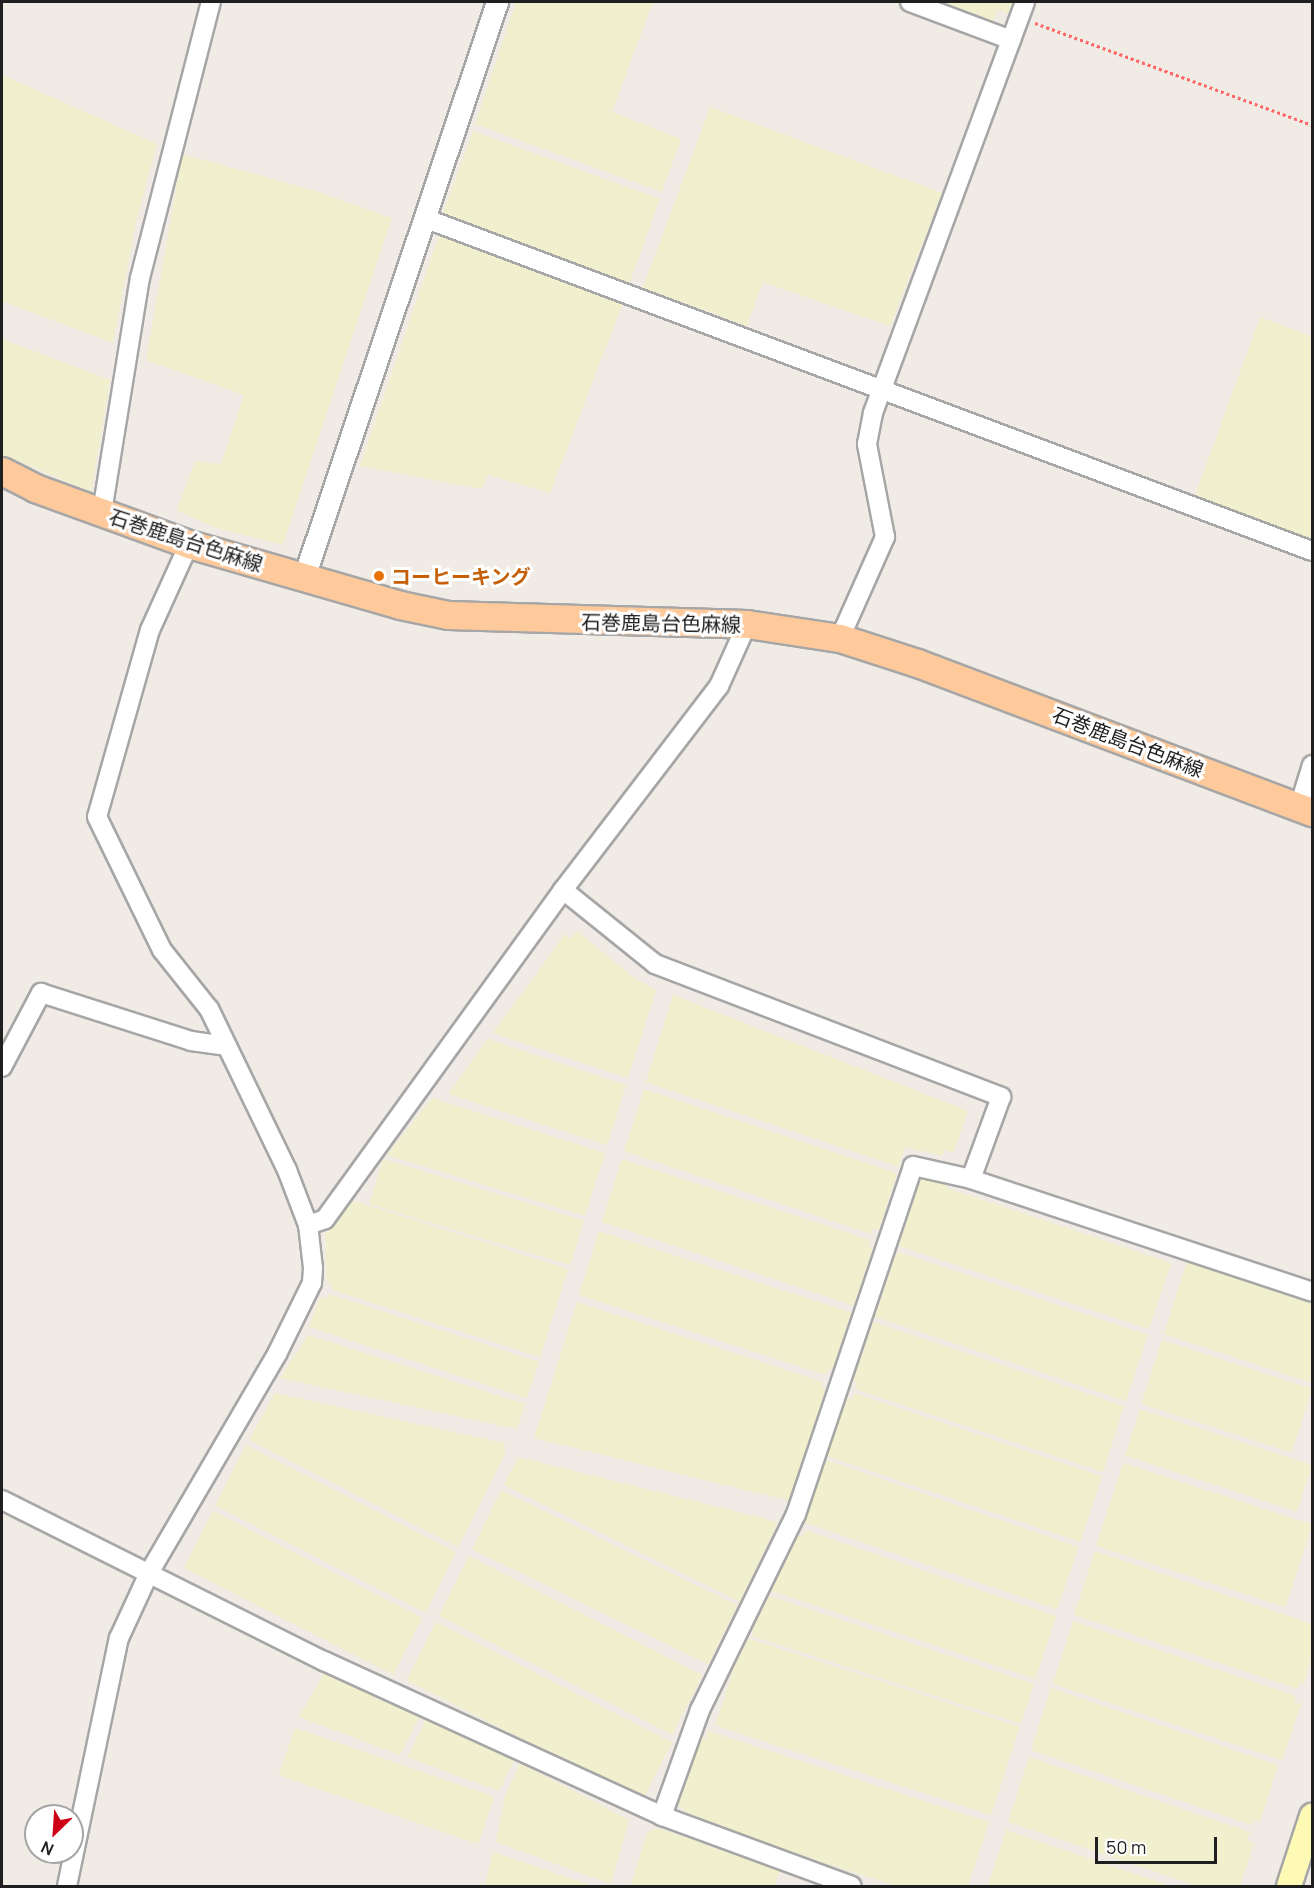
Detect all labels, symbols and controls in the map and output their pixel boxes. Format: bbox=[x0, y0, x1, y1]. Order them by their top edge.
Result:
street label: 石巻鹿島台色麻線 bbox=[106, 504, 266, 576]
place label: コーヒーキング bbox=[391, 564, 531, 588]
marker: コーヒーキング bbox=[372, 569, 386, 583]
street label: 石巻鹿島台色麻線 bbox=[581, 610, 741, 636]
street label: 石巻鹿島台色麻線 bbox=[1049, 702, 1207, 782]
north arrow bbox=[24, 1804, 84, 1864]
scale bar bbox=[1098, 1825, 1220, 1863]
text: 50 m bbox=[1106, 1835, 1146, 1859]
text: N bbox=[37, 1836, 57, 1861]

